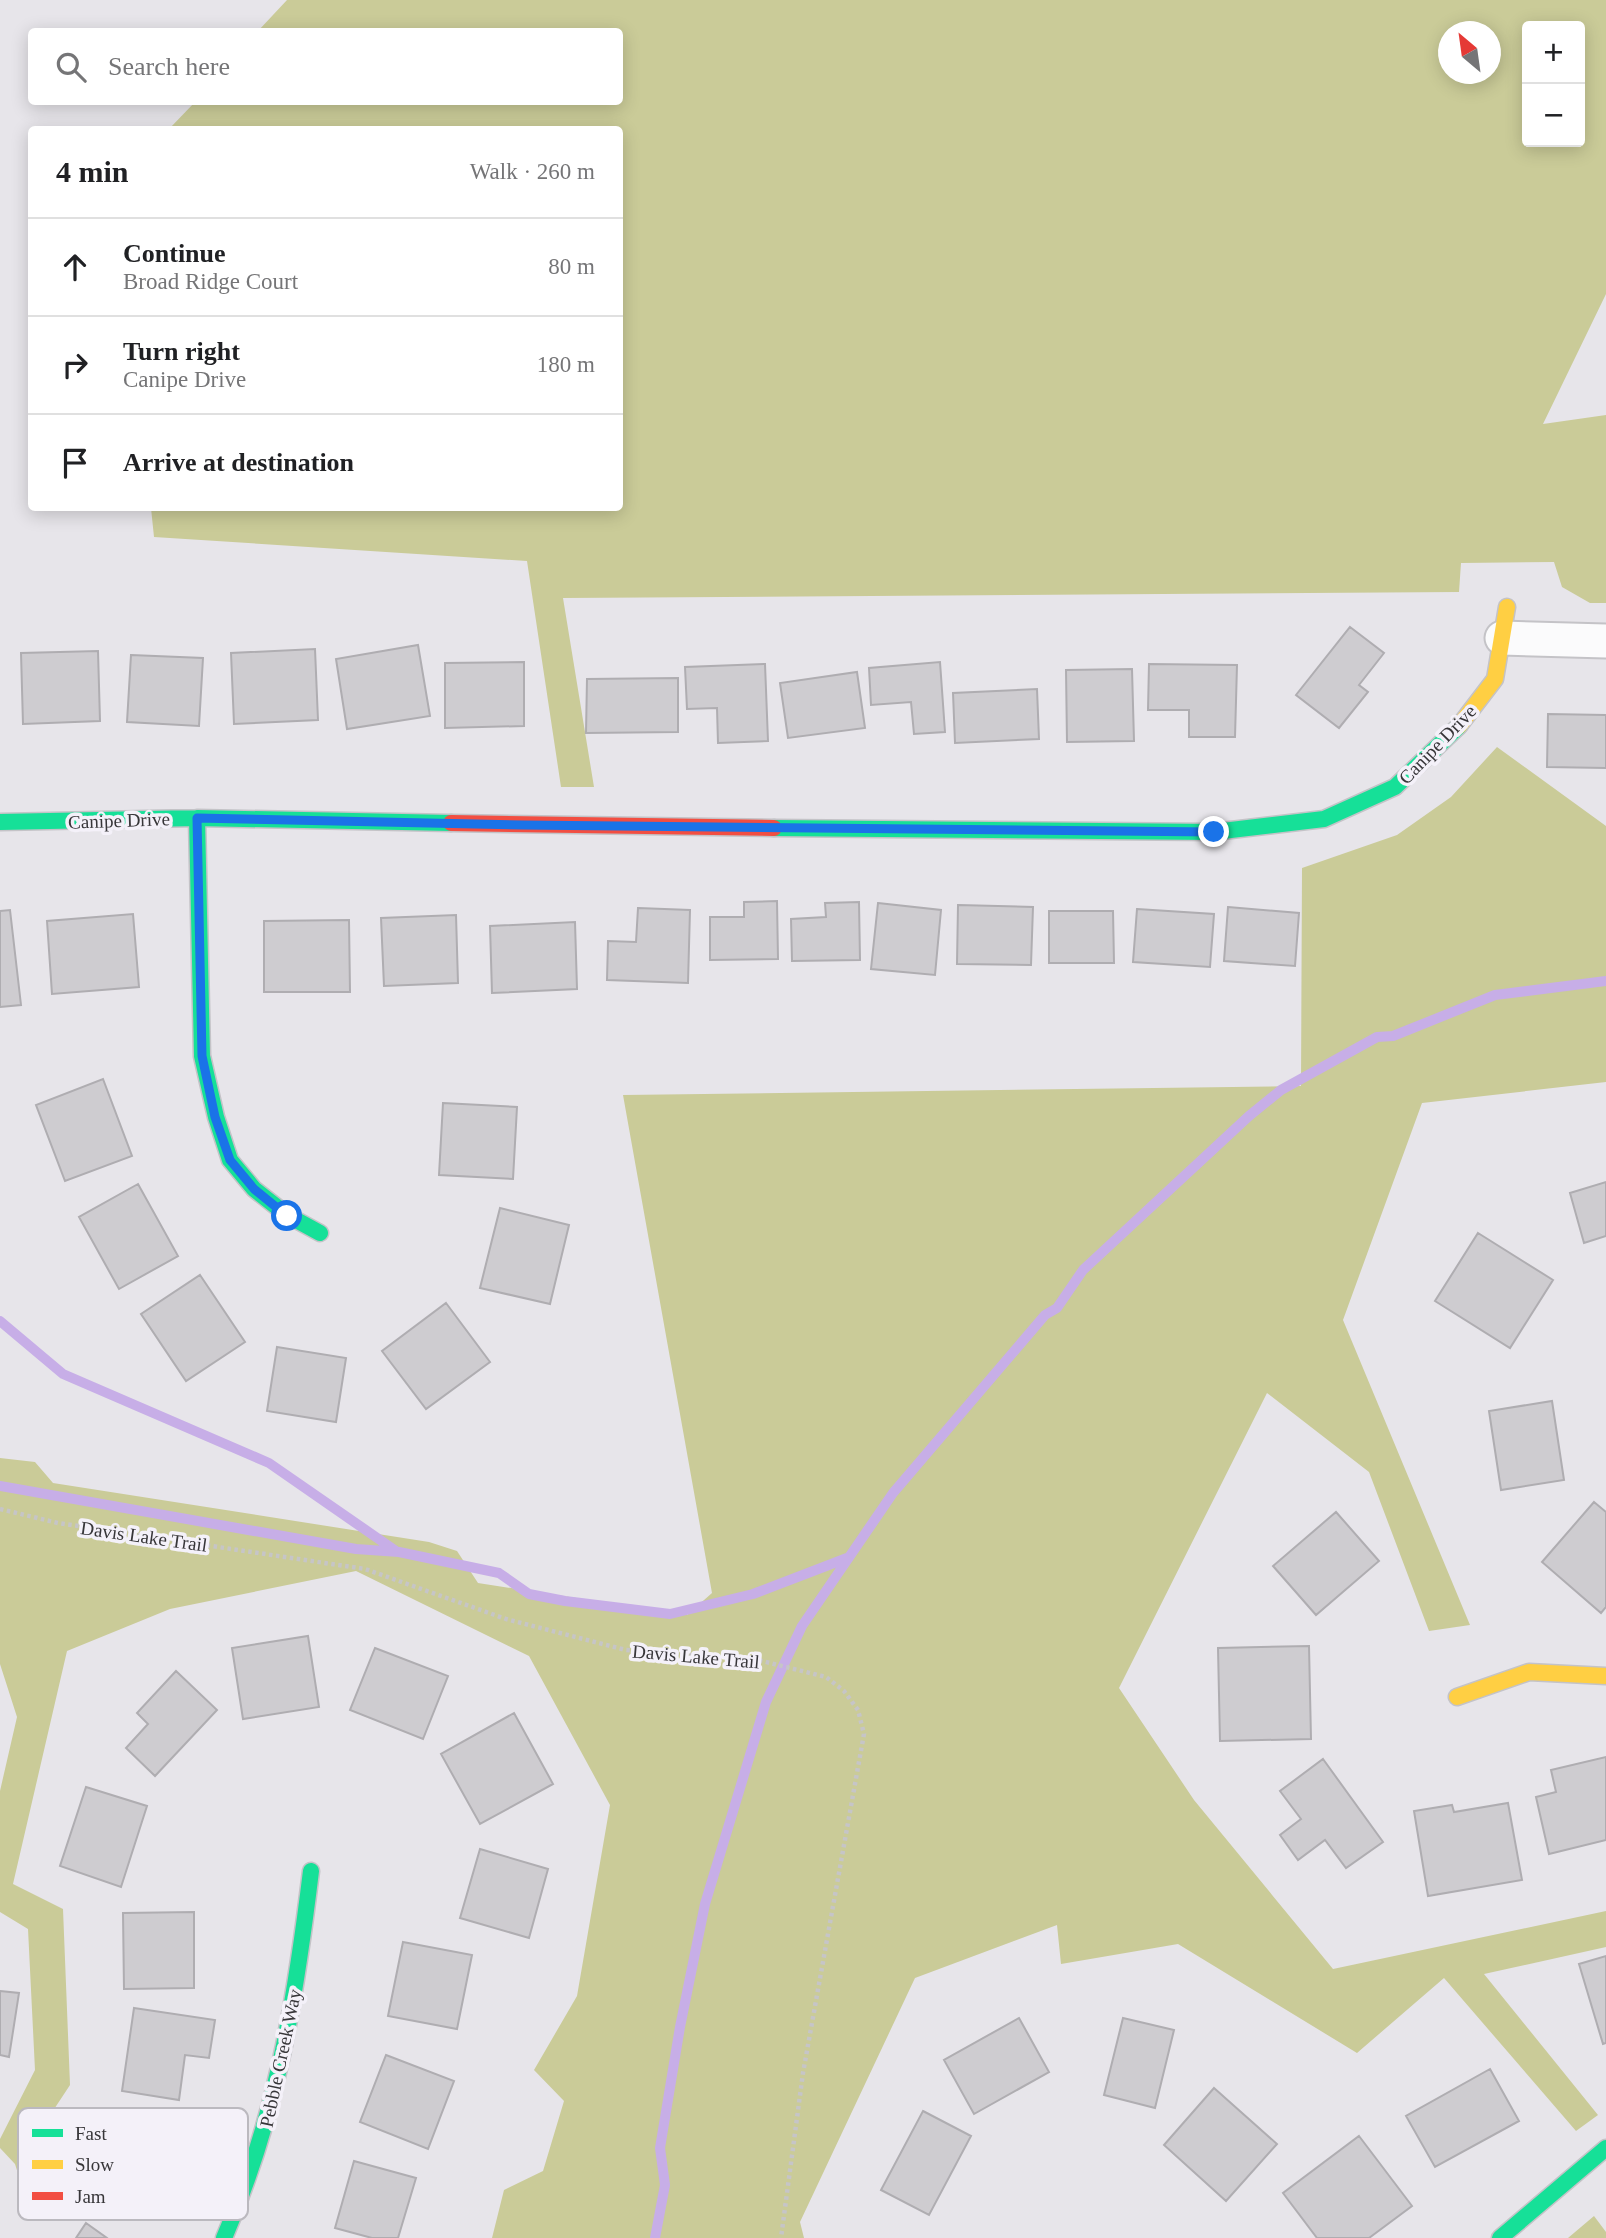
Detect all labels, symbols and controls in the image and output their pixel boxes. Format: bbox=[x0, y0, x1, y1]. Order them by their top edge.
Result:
north arrow bbox=[1438, 21, 1501, 84]
map controls bbox=[1522, 21, 1585, 147]
button: + bbox=[1522, 21, 1585, 84]
search box bbox=[28, 28, 623, 105]
icon: search bbox=[52, 48, 90, 86]
text: Search here bbox=[108, 52, 230, 81]
button: − bbox=[1522, 84, 1585, 147]
text: 4 min bbox=[56, 155, 129, 188]
text: Walk · 260 m bbox=[470, 159, 595, 184]
text: Continue bbox=[123, 239, 226, 268]
icon: ahead bbox=[56, 248, 94, 286]
text: 80 m bbox=[548, 254, 595, 279]
text: Broad Ridge Court bbox=[123, 269, 298, 294]
text: Turn right bbox=[123, 337, 240, 366]
icon: right bbox=[56, 346, 94, 384]
text: 180 m bbox=[537, 352, 595, 377]
text: Canipe Drive bbox=[123, 367, 246, 392]
icon: arrive bbox=[56, 444, 94, 482]
text: Arrive at destination bbox=[123, 448, 354, 477]
street label: Canipe Drive bbox=[1394, 700, 1480, 788]
street label: Canipe Drive bbox=[68, 808, 170, 833]
route end bbox=[1198, 816, 1229, 847]
route start bbox=[271, 1200, 302, 1231]
street label: Davis Lake Trail bbox=[79, 1517, 209, 1556]
street label: Davis Lake Trail bbox=[631, 1640, 760, 1673]
street label: Pebble Creek Way bbox=[256, 1987, 305, 2129]
legend bbox=[18, 2108, 248, 2220]
text: Fast bbox=[75, 2123, 107, 2144]
text: Slow bbox=[75, 2154, 114, 2175]
text: Jam bbox=[75, 2186, 106, 2207]

